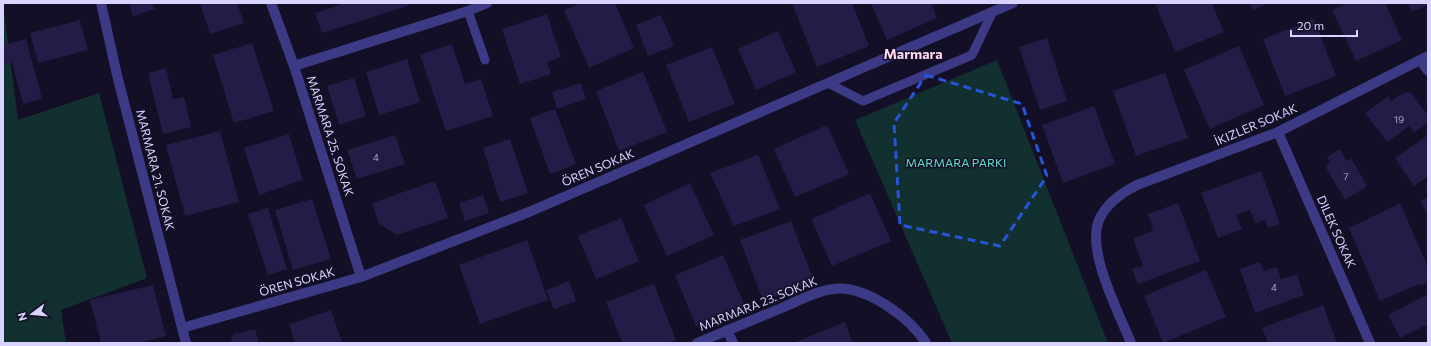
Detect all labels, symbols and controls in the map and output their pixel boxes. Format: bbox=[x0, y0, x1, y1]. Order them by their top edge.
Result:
scale bar bbox=[1291, 12, 1357, 38]
text: 20 m bbox=[1297, 18, 1324, 32]
district label: Marmara bbox=[883, 45, 943, 62]
street label: MARMARA 25. SOKAK bbox=[305, 74, 357, 198]
street label: İKIZLER SOKAK bbox=[1212, 100, 1299, 148]
street label: MARMARA 21. SOKAK bbox=[134, 108, 178, 232]
house number: 19 bbox=[1394, 113, 1404, 125]
street label: ÖREN SOKAK bbox=[559, 145, 636, 189]
house number: 4 bbox=[373, 151, 379, 163]
park label: MARMARA PARKI bbox=[906, 155, 1006, 169]
house number: 7 bbox=[1343, 170, 1349, 182]
street label: DILEK SOKAK bbox=[1315, 193, 1359, 270]
street label: ÖREN SOKAK bbox=[258, 264, 336, 298]
street label: MARMARA 23. SOKAK bbox=[697, 273, 819, 333]
house number: 4 bbox=[1271, 281, 1277, 293]
north arrow bbox=[12, 294, 52, 334]
text: N bbox=[15, 311, 29, 323]

